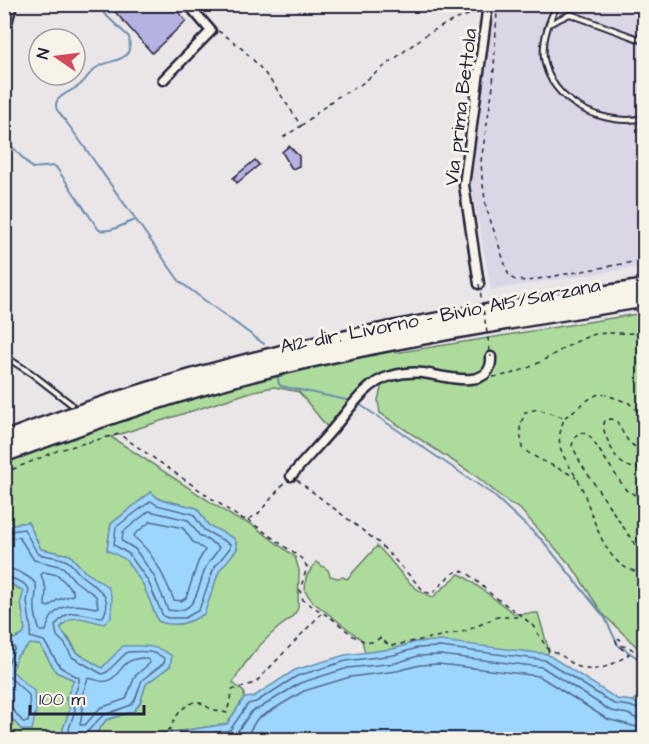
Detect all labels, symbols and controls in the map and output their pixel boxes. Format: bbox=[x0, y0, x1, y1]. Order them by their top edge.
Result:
north arrow bbox=[27, 27, 87, 87]
street label: Via prima Bettola bbox=[437, 27, 485, 187]
text: N bbox=[32, 46, 55, 61]
street label: A12 dir. Livorno - Bivio A15/Sarzana bbox=[278, 271, 603, 361]
scale bar bbox=[30, 678, 144, 716]
text: 100 m bbox=[39, 687, 85, 712]

